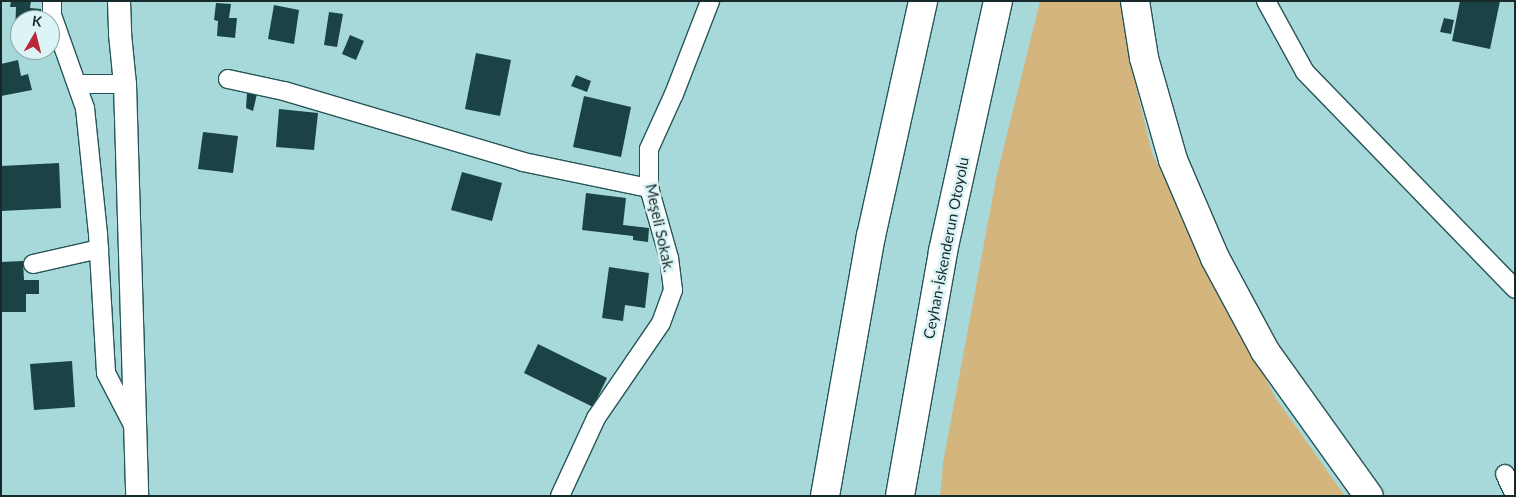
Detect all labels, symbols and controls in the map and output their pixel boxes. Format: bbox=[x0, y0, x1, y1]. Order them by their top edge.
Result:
north arrow bbox=[10, 10, 60, 60]
text: K bbox=[31, 12, 43, 30]
street label: Ceyhan-İskenderun Otoyolu bbox=[920, 156, 972, 340]
street label: Meşeli Sokak. bbox=[642, 182, 678, 274]

